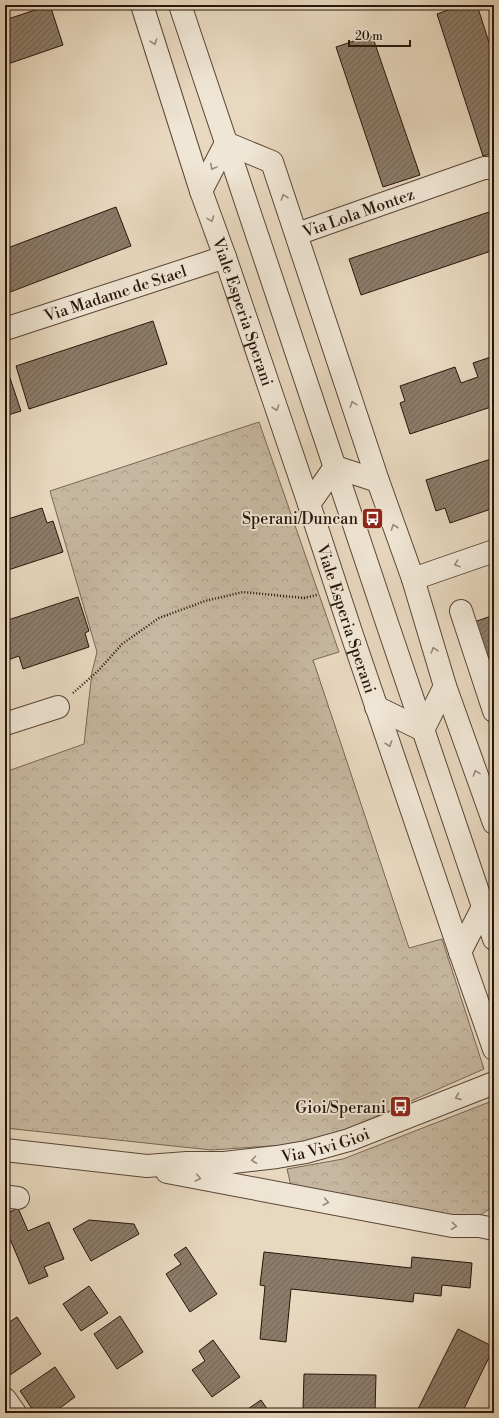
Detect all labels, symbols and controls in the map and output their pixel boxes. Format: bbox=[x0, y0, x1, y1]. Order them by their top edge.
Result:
scale bar bbox=[349, 22, 410, 48]
text: 20 m bbox=[355, 29, 383, 44]
one-way arrow bbox=[149, 39, 158, 46]
one-way arrow bbox=[211, 163, 218, 170]
street label: Via Lola Montez bbox=[299, 184, 417, 243]
one-way arrow bbox=[280, 194, 289, 201]
one-way arrow bbox=[207, 216, 215, 223]
street label: Viale Esperia Sperani bbox=[207, 234, 277, 389]
street label: Via Madame de Stael bbox=[41, 261, 190, 327]
one-way arrow bbox=[349, 400, 357, 407]
one-way arrow bbox=[272, 405, 280, 412]
bus stop icon: Sperani/Duncan bbox=[360, 505, 386, 531]
place label: Sperani/Duncan bbox=[242, 509, 358, 529]
one-way arrow bbox=[390, 523, 399, 530]
street label: Viale Esperia Sperani bbox=[312, 541, 380, 696]
one-way arrow bbox=[454, 559, 461, 567]
one-way arrow bbox=[430, 647, 439, 654]
one-way arrow bbox=[384, 740, 392, 747]
one-way arrow bbox=[473, 770, 481, 777]
one-way arrow bbox=[454, 1092, 461, 1100]
bus stop icon: Gioi/Sperani bbox=[388, 1094, 414, 1120]
place label: Gioi/Sperani bbox=[295, 1098, 386, 1118]
street label: Via Vivi Gioi bbox=[279, 1124, 373, 1167]
one-way arrow bbox=[251, 1155, 257, 1164]
one-way arrow bbox=[195, 1174, 201, 1182]
one-way arrow bbox=[323, 1198, 329, 1206]
one-way arrow bbox=[451, 1221, 457, 1230]

